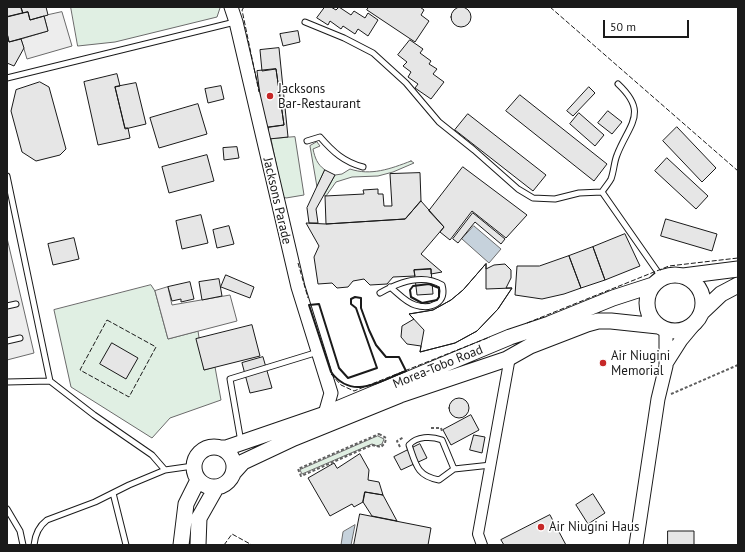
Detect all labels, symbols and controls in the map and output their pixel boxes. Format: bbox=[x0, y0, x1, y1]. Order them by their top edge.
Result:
scale bar bbox=[605, 12, 691, 38]
text: 50 m bbox=[610, 19, 636, 34]
place label: Jacksons Bar-Restaurant bbox=[278, 81, 361, 112]
marker: Jacksons Bar-Restaurant bbox=[265, 91, 275, 101]
street label: Jacksons Parade bbox=[259, 156, 295, 246]
street label: Morea-Tobo Road bbox=[391, 342, 485, 392]
place label: Air Niugini Memorial bbox=[611, 348, 670, 379]
marker: Air Niugini Memorial bbox=[598, 358, 608, 368]
place label: Air Niugini Haus bbox=[549, 519, 639, 535]
marker: Air Niugini Haus bbox=[536, 522, 546, 532]

